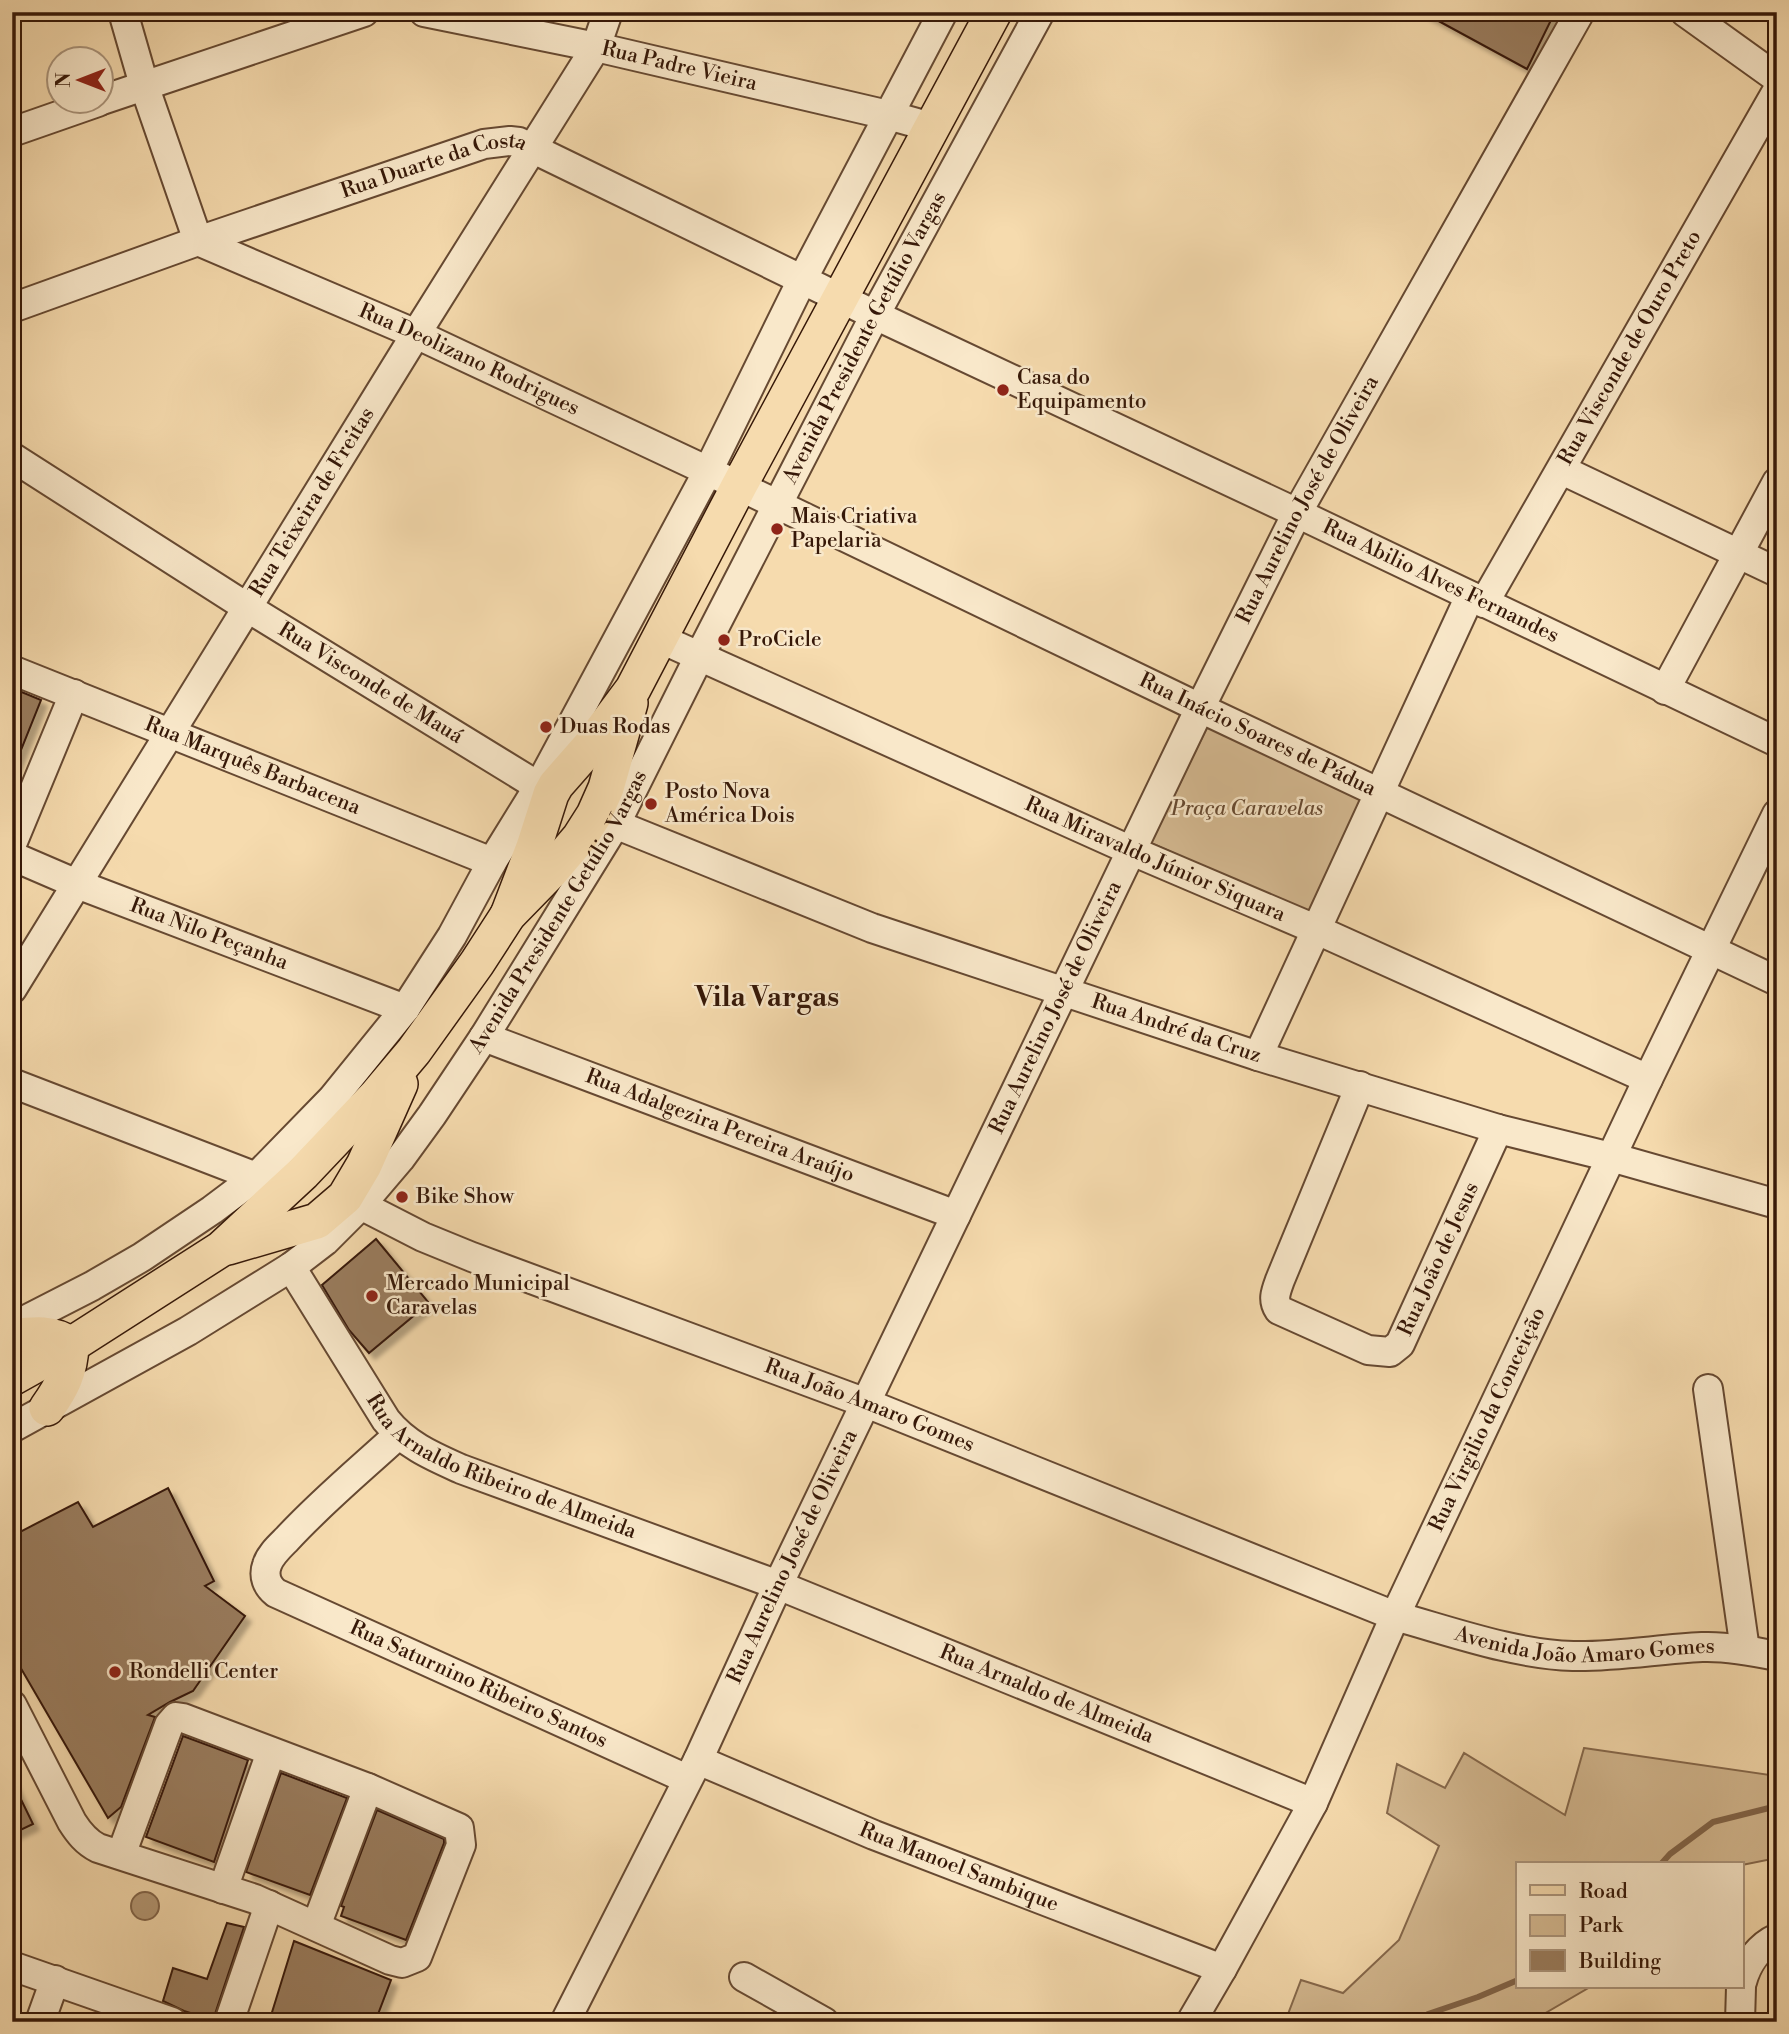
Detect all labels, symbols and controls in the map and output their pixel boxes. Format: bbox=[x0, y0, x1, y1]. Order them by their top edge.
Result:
street label: Rua Padre Vieira bbox=[599, 36, 760, 97]
north arrow bbox=[46, 46, 116, 116]
text: N bbox=[52, 72, 76, 88]
street label: Rua Duarte da Costa bbox=[337, 128, 532, 205]
street label: Avenida Presidente Getúlio Vargas bbox=[777, 188, 952, 489]
street label: Rua Visconde de Ouro Preto bbox=[1553, 226, 1707, 470]
street label: Rua Deolizano Rodrigues bbox=[355, 298, 584, 422]
place label: Casa do Equipamento bbox=[1017, 365, 1147, 415]
street label: Rua Aurelino José de Oliveira bbox=[1231, 371, 1385, 628]
marker: Casa do Equipamento bbox=[995, 382, 1011, 398]
street label: Rua Teixeira de Freitas bbox=[244, 403, 381, 602]
place label: Mais Criativa Papelaria bbox=[791, 504, 918, 554]
street label: Rua Abilio Alves Fernandes bbox=[1318, 514, 1563, 649]
marker: Mais Criativa Papelaria bbox=[769, 521, 785, 537]
street label: Rua Visconde de Mauá bbox=[273, 617, 468, 750]
place label: ProCicle bbox=[738, 627, 822, 653]
marker: ProCicle bbox=[716, 632, 732, 648]
street label: Rua Inácio Soares de Pádua bbox=[1135, 668, 1380, 802]
street label: Rua Marquês Barbacena bbox=[141, 711, 364, 821]
place label: Duas Rodas bbox=[560, 714, 670, 740]
marker: Duas Rodas bbox=[538, 719, 554, 735]
street label: Avenida Presidente Getúlio Vargas bbox=[463, 766, 653, 1060]
place label: Posto Nova América Dois bbox=[664, 779, 795, 829]
street label: Rua Miravaldo Júnior Siquara bbox=[1021, 791, 1290, 928]
marker: Posto Nova América Dois bbox=[643, 796, 659, 812]
park label: Praça Caravelas bbox=[1170, 796, 1323, 822]
street label: Rua Aurelino José de Oliveira bbox=[984, 876, 1128, 1138]
street label: Rua Nilo Peçanha bbox=[126, 892, 292, 976]
district label: Vila Vargas bbox=[694, 980, 839, 1015]
street label: Rua André da Cruz bbox=[1088, 989, 1265, 1069]
street label: Rua Adalgezira Pereira Araújo bbox=[582, 1063, 858, 1188]
street label: Rua João de Jesus bbox=[1392, 1178, 1485, 1340]
place label: Bike Show bbox=[415, 1184, 514, 1210]
marker: Bike Show bbox=[394, 1189, 410, 1205]
place label: Mercado Municipal Caravelas bbox=[386, 1271, 570, 1321]
marker: Mercado Municipal Caravelas bbox=[364, 1288, 380, 1304]
street label: Rua Virgilio da Conceição bbox=[1424, 1303, 1552, 1536]
street label: Rua João Amaro Gomes bbox=[761, 1354, 978, 1458]
street label: Rua Arnaldo Ribeiro de Almeida bbox=[360, 1389, 640, 1545]
street label: Rua Aurelino José de Oliveira bbox=[722, 1425, 864, 1688]
street label: Rua Saturnino Ribeiro Santos bbox=[345, 1615, 612, 1754]
street label: Avenida João Amaro Gomes bbox=[1451, 1621, 1715, 1669]
street label: Rua Arnaldo de Almeida bbox=[936, 1639, 1158, 1750]
place label: Rondelli Center bbox=[129, 1659, 278, 1685]
marker: Rondelli Center bbox=[107, 1664, 123, 1680]
street label: Rua Manoel Sambique bbox=[855, 1817, 1062, 1918]
legend bbox=[1516, 1862, 1744, 1988]
text: Road bbox=[1579, 1879, 1628, 1905]
text: Park bbox=[1579, 1913, 1624, 1939]
text: Building bbox=[1578, 1949, 1661, 1975]

